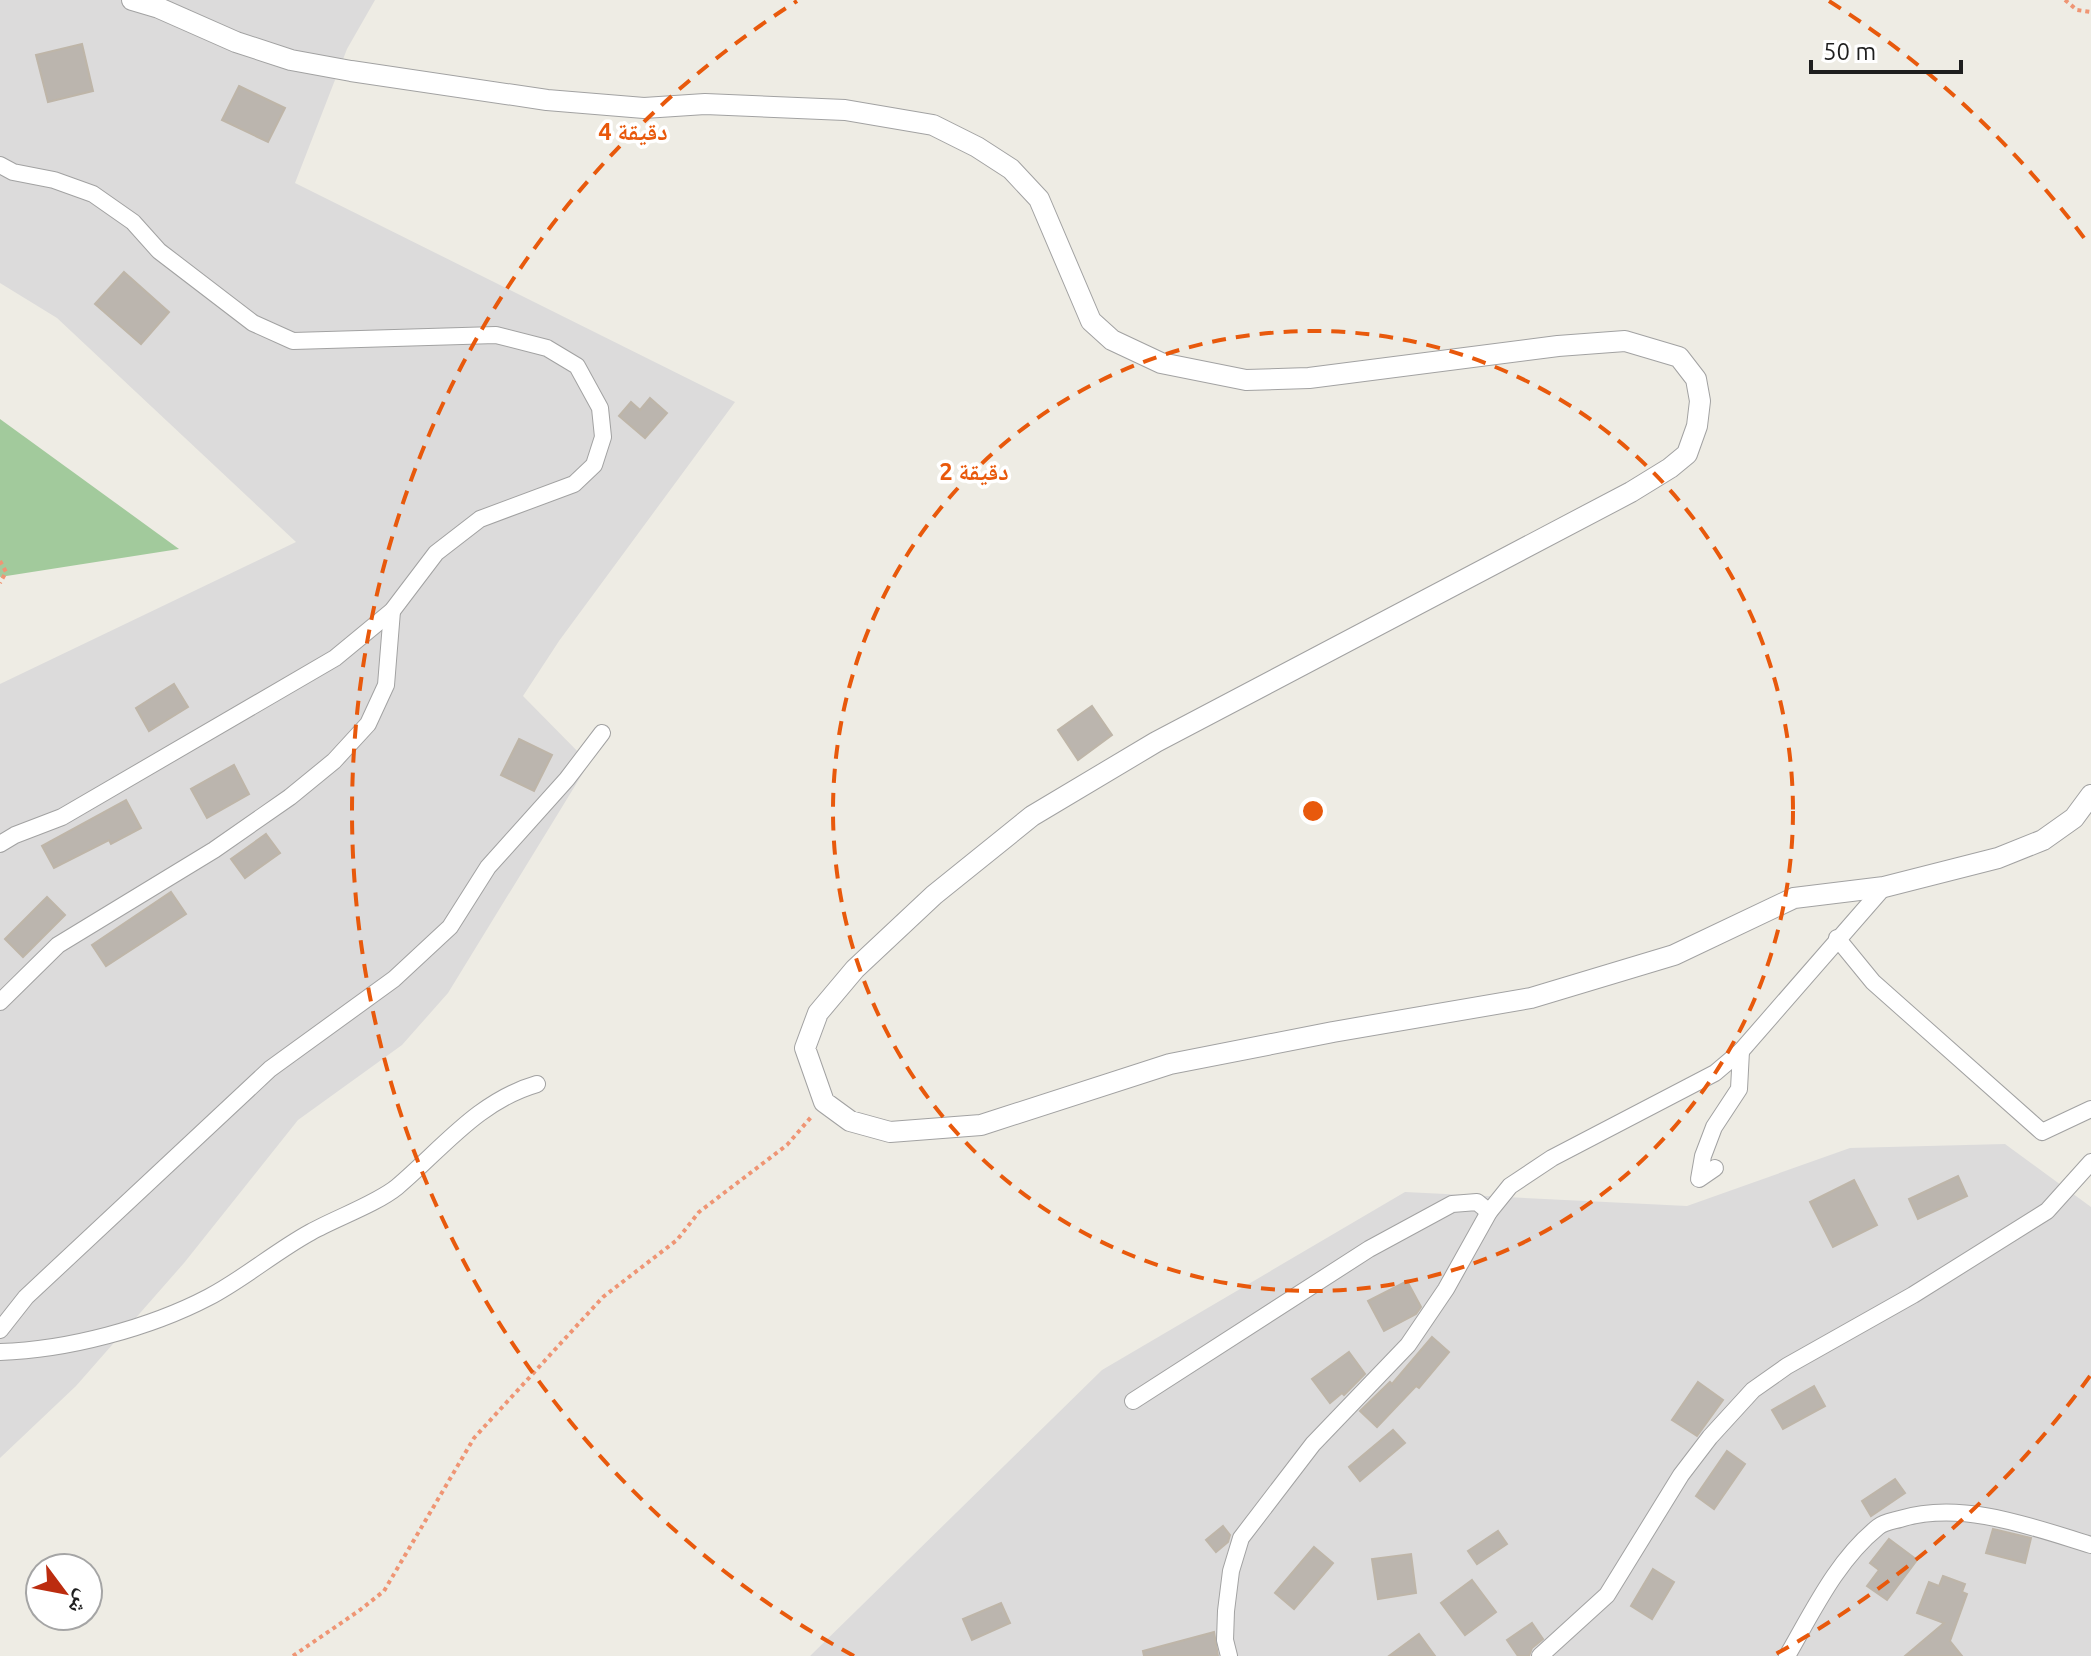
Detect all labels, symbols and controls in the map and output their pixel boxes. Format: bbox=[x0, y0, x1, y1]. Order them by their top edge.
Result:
scale bar bbox=[1811, 24, 1961, 74]
text: 50 m bbox=[1823, 38, 1876, 65]
text: 4 دقيقة bbox=[598, 118, 668, 146]
text: 2 دقيقة bbox=[939, 458, 1009, 486]
centre of rings bbox=[1299, 797, 1327, 825]
north arrow bbox=[24, 1552, 104, 1632]
text: ش bbox=[63, 1585, 98, 1619]

